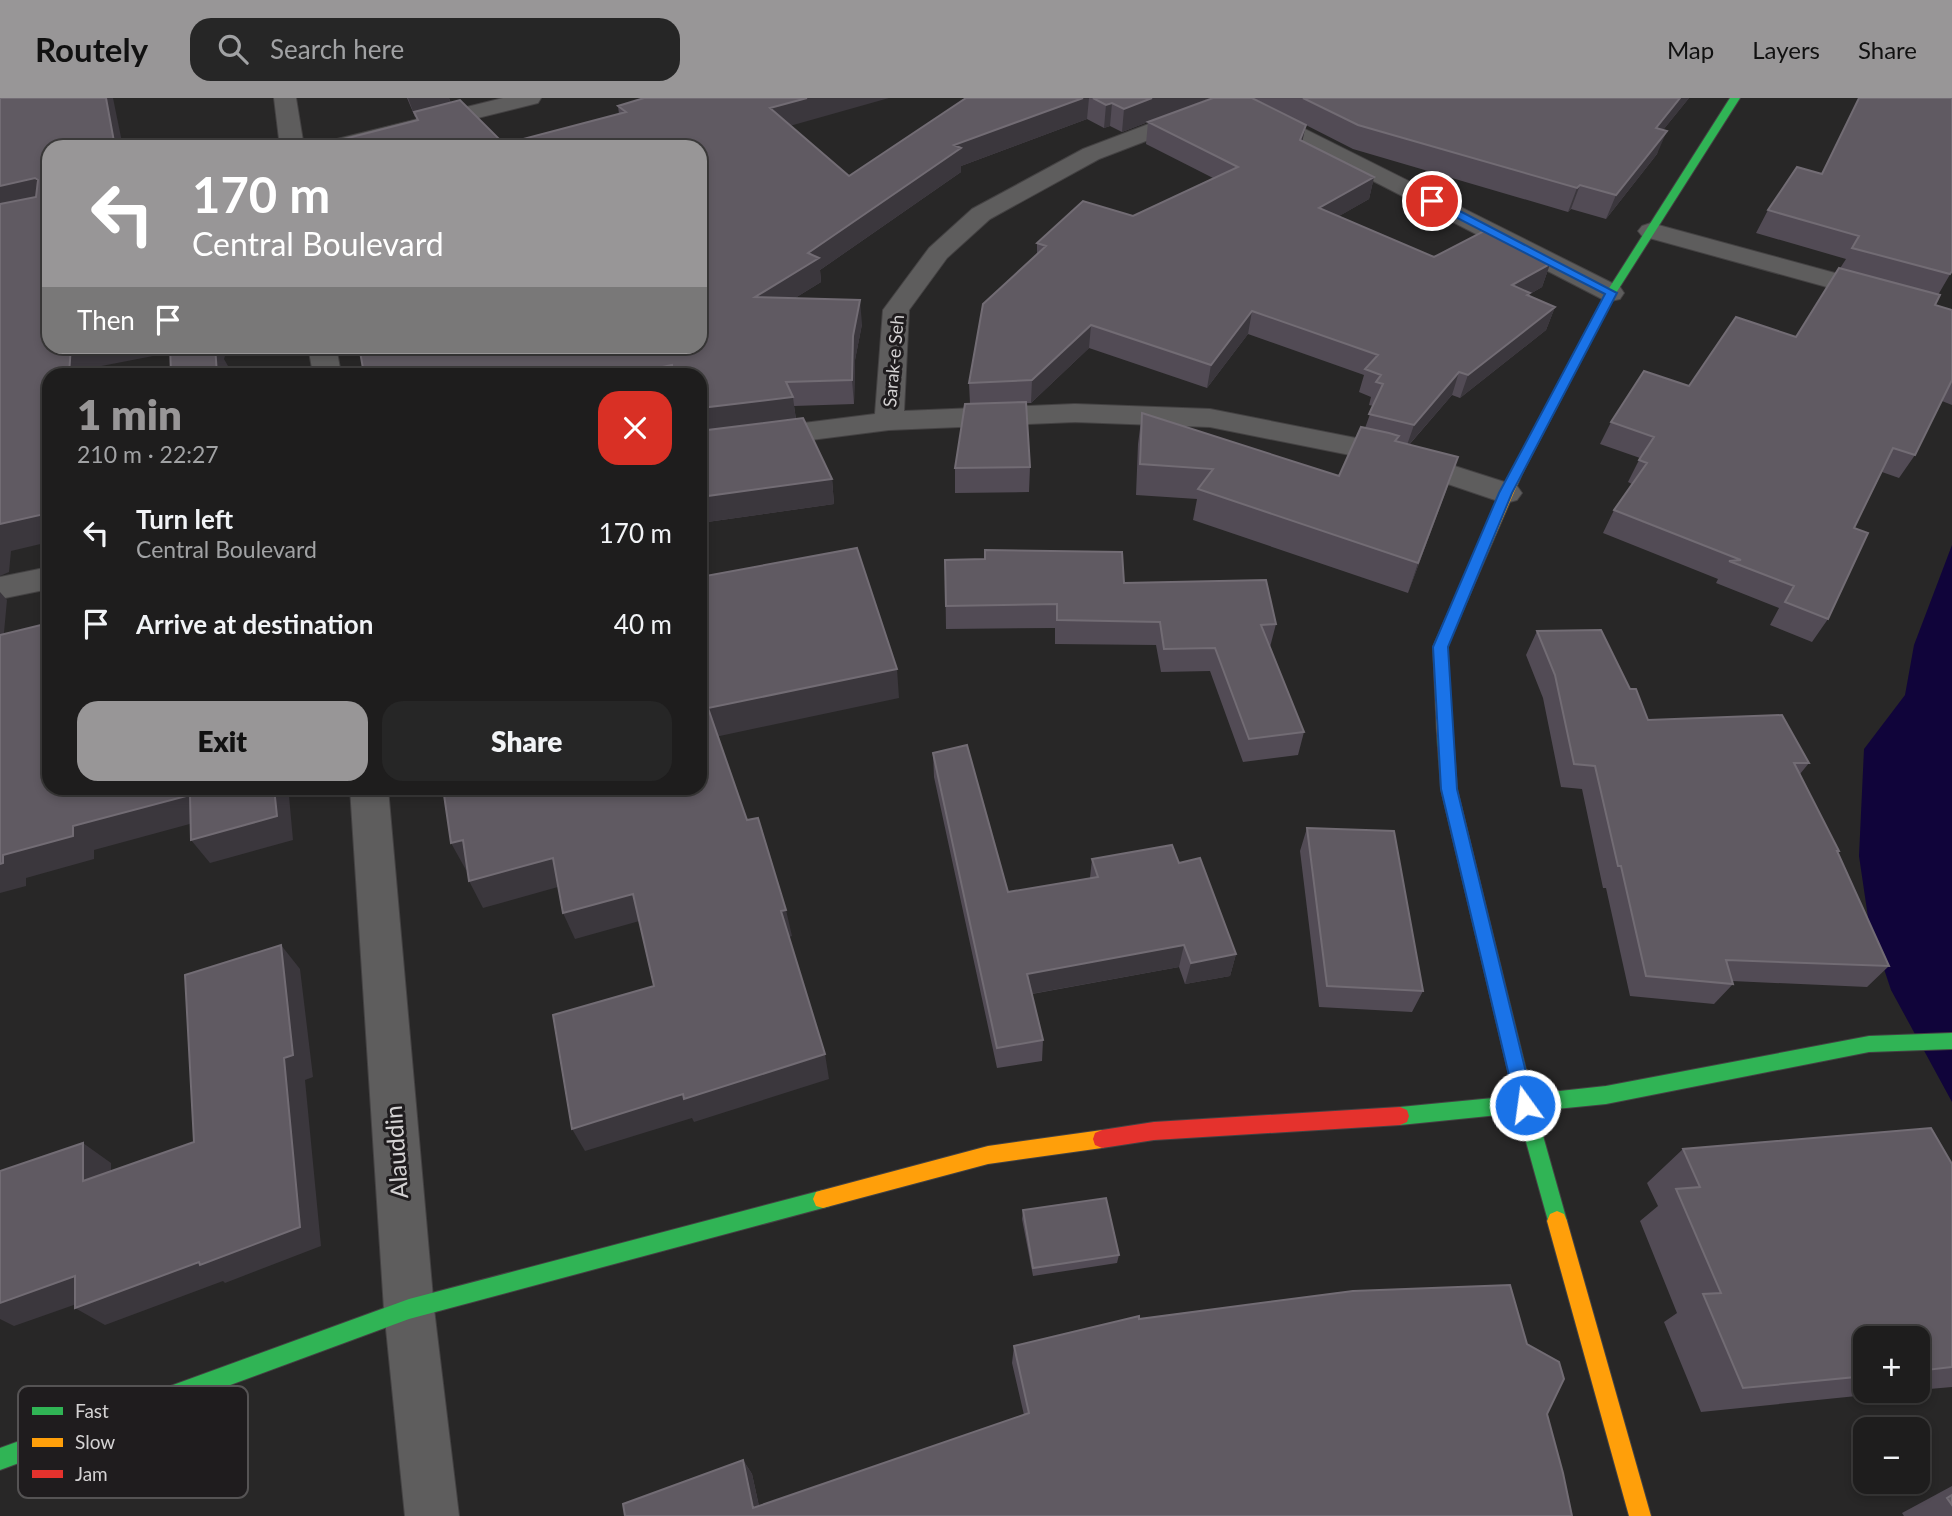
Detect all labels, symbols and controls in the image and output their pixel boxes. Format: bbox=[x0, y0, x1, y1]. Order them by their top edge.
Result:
search box bbox=[190, 18, 680, 81]
text: Routely bbox=[35, 29, 148, 69]
icon: search bbox=[214, 30, 252, 68]
text: Search here bbox=[270, 33, 404, 65]
text: Map bbox=[1667, 35, 1714, 64]
text: Layers bbox=[1752, 35, 1820, 64]
text: Share bbox=[1858, 35, 1917, 64]
text: 170 m bbox=[192, 165, 330, 223]
icon: left bbox=[77, 168, 168, 259]
pin bbox=[1402, 171, 1462, 231]
icon: arrive bbox=[1413, 182, 1451, 220]
text: Central Boulevard bbox=[192, 224, 444, 263]
icon: arrive bbox=[149, 301, 187, 339]
text: Then bbox=[77, 304, 135, 336]
street label: Sarak-e Seh bbox=[878, 314, 908, 408]
text: 1 min bbox=[77, 389, 182, 439]
button: close bbox=[598, 391, 672, 465]
text: 210 m · 22:27 bbox=[77, 440, 219, 468]
text: Turn left bbox=[136, 503, 233, 535]
icon: left bbox=[77, 514, 115, 552]
text: 170 m bbox=[599, 517, 672, 549]
text: Central Boulevard bbox=[136, 535, 317, 563]
icon: arrive bbox=[77, 605, 115, 643]
text: Arrive at destination bbox=[136, 608, 373, 640]
text: 40 m bbox=[614, 608, 672, 640]
button: Exit bbox=[77, 701, 368, 781]
button: Share bbox=[382, 701, 672, 781]
position arrow bbox=[1488, 1068, 1562, 1142]
street label: Alauddin bbox=[378, 1105, 413, 1200]
map controls bbox=[1853, 1326, 1930, 1494]
button: + bbox=[1853, 1326, 1930, 1403]
legend bbox=[18, 1386, 248, 1498]
text: Fast bbox=[75, 1399, 109, 1422]
button: − bbox=[1853, 1417, 1930, 1494]
text: Slow bbox=[75, 1430, 115, 1453]
text: Jam bbox=[75, 1462, 108, 1485]

